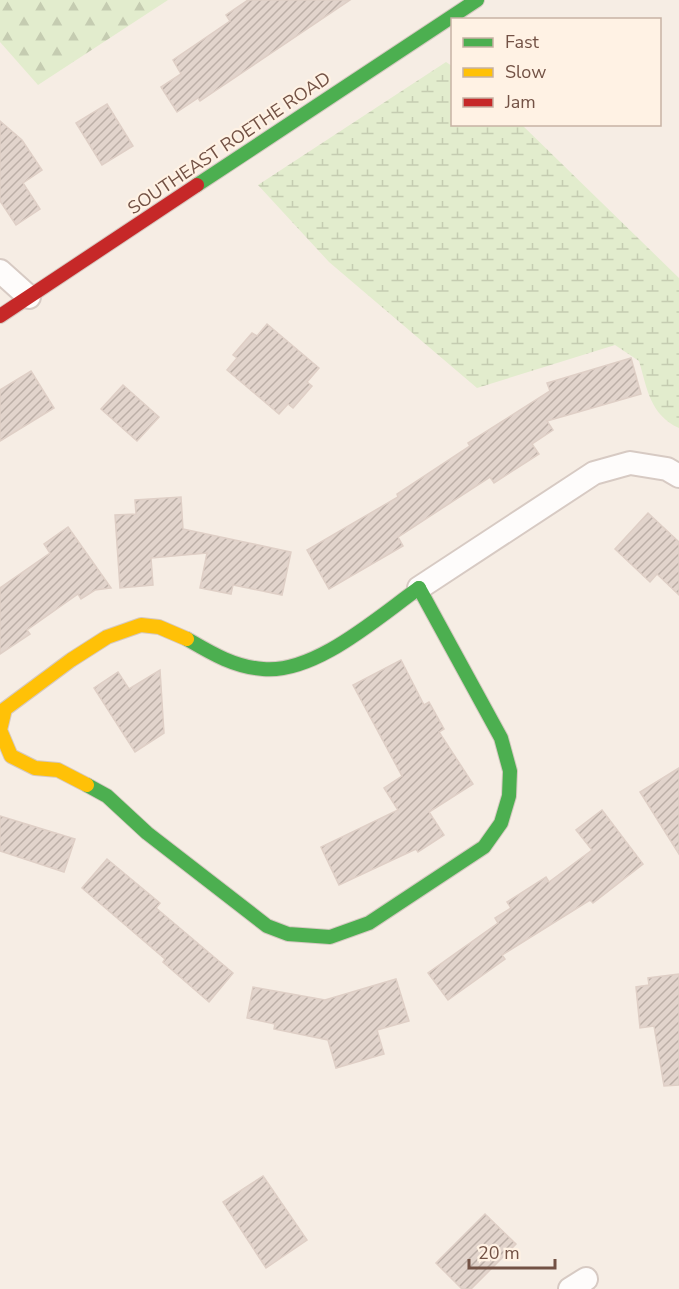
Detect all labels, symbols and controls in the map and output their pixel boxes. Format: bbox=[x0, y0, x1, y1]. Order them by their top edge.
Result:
legend bbox=[451, 18, 661, 126]
text: Fast bbox=[505, 30, 540, 54]
text: Slow bbox=[505, 60, 546, 84]
street label: SOUTHEAST ROETHE ROAD bbox=[123, 66, 335, 220]
text: Jam bbox=[504, 90, 536, 114]
scale bar bbox=[469, 1232, 554, 1270]
text: 20 m bbox=[478, 1241, 520, 1265]

